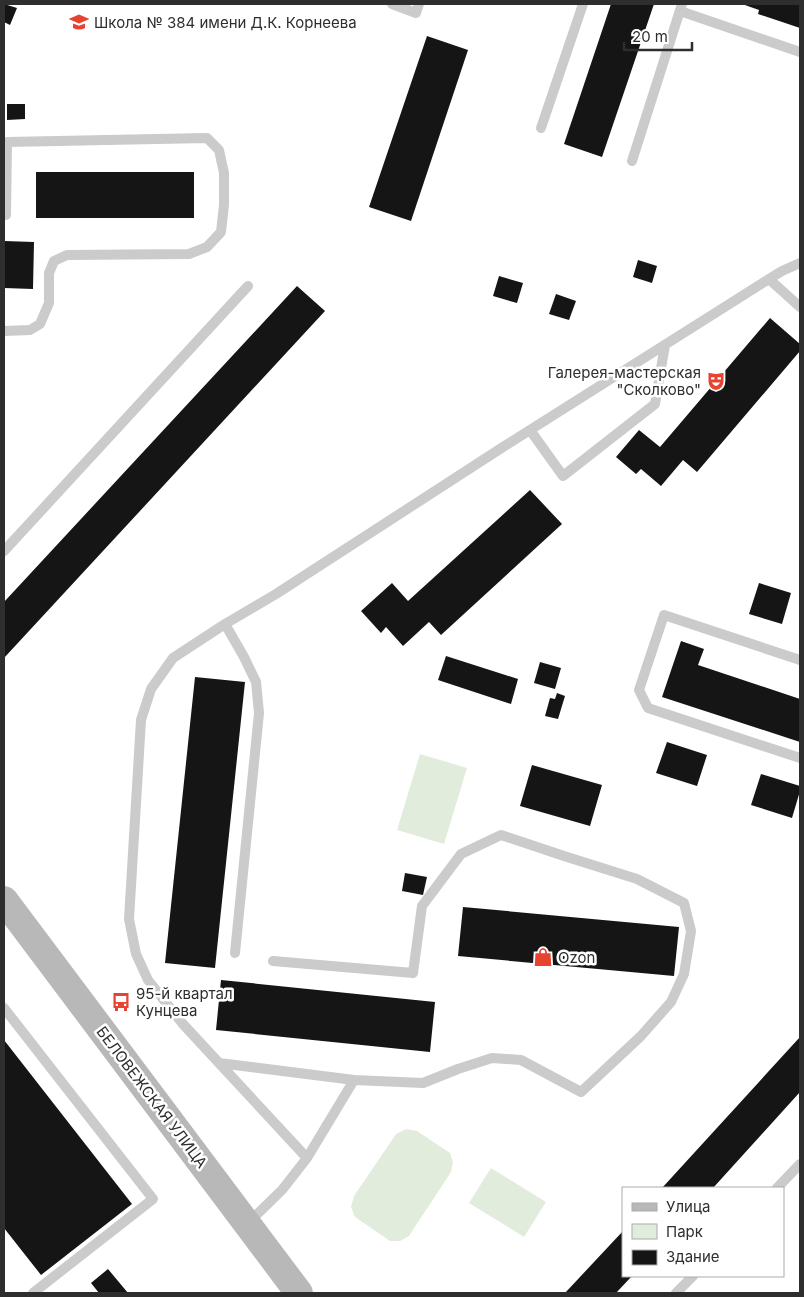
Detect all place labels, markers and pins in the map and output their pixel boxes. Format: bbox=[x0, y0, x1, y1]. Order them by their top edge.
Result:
school or university icon: Школа № 384 имени Д.К. Корнеева bbox=[68, 11, 90, 33]
place label: Школа № 384 имени Д.К. Корнеева bbox=[94, 13, 357, 32]
place label: Галерея-мастерская "Сколково" bbox=[548, 363, 701, 399]
theatre icon: Галерея-мастерская "Сколково" bbox=[705, 370, 727, 392]
shop icon: Ozon bbox=[532, 946, 554, 968]
place label: Ozon bbox=[558, 948, 595, 967]
place label: 95-й квартал Кунцева bbox=[136, 984, 233, 1020]
bus stop icon: 95-й квартал Кунцева bbox=[110, 991, 132, 1013]

